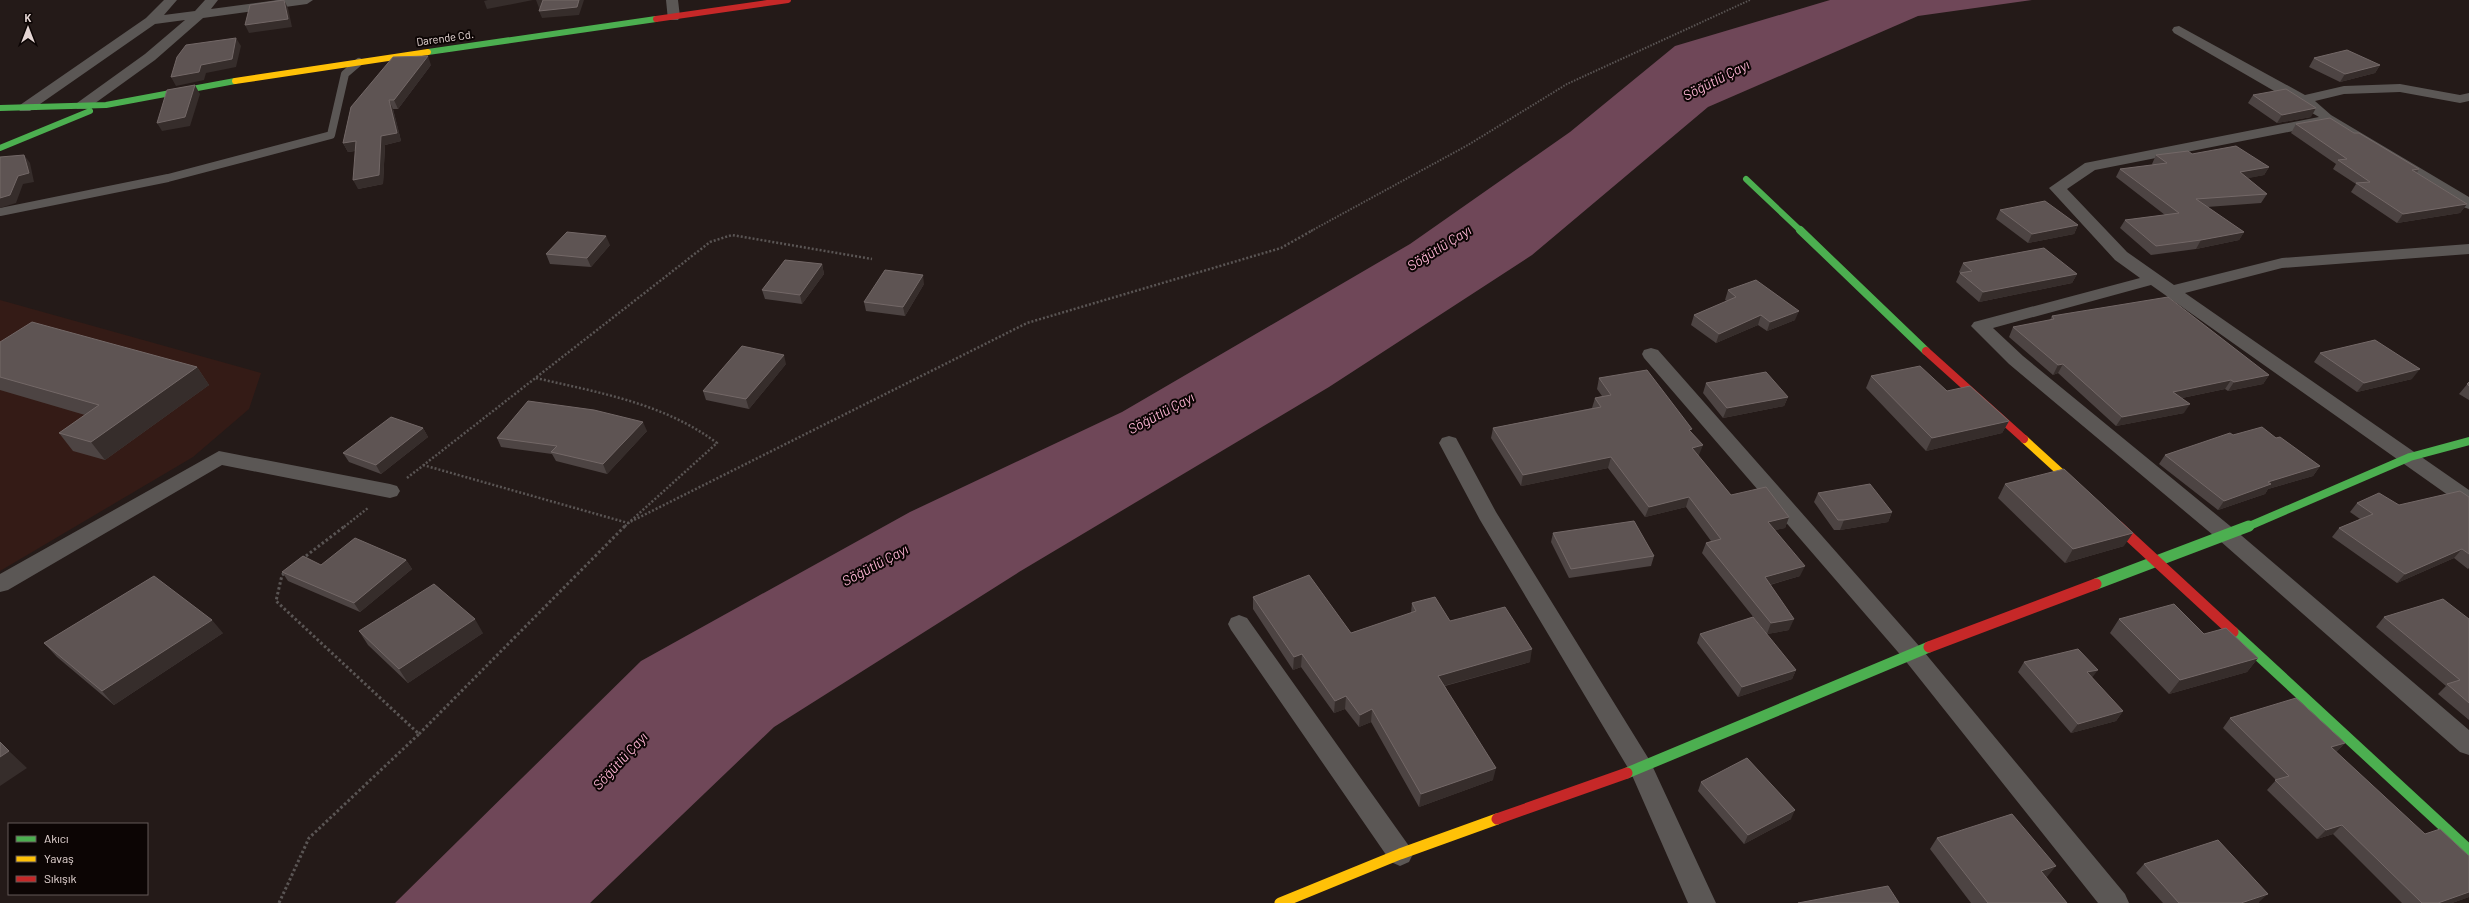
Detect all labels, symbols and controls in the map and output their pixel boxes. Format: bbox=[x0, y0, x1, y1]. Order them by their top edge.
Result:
north arrow bbox=[8, 8, 48, 48]
text: K bbox=[25, 11, 32, 24]
street label: Darende Cd. bbox=[415, 27, 474, 48]
water label: Söğütlü Çayı bbox=[1680, 55, 1752, 104]
water label: Söğütlü Çayı bbox=[1403, 221, 1474, 274]
water label: Söğütlü Çayı bbox=[1125, 388, 1197, 437]
water label: Söğütlü Çayı bbox=[839, 540, 911, 589]
water label: Söğütlü Çayı bbox=[589, 728, 651, 793]
legend bbox=[8, 823, 148, 895]
text: Akıcı bbox=[44, 831, 69, 845]
text: Yavaş bbox=[44, 851, 74, 865]
text: Sıkışık bbox=[44, 871, 76, 885]

